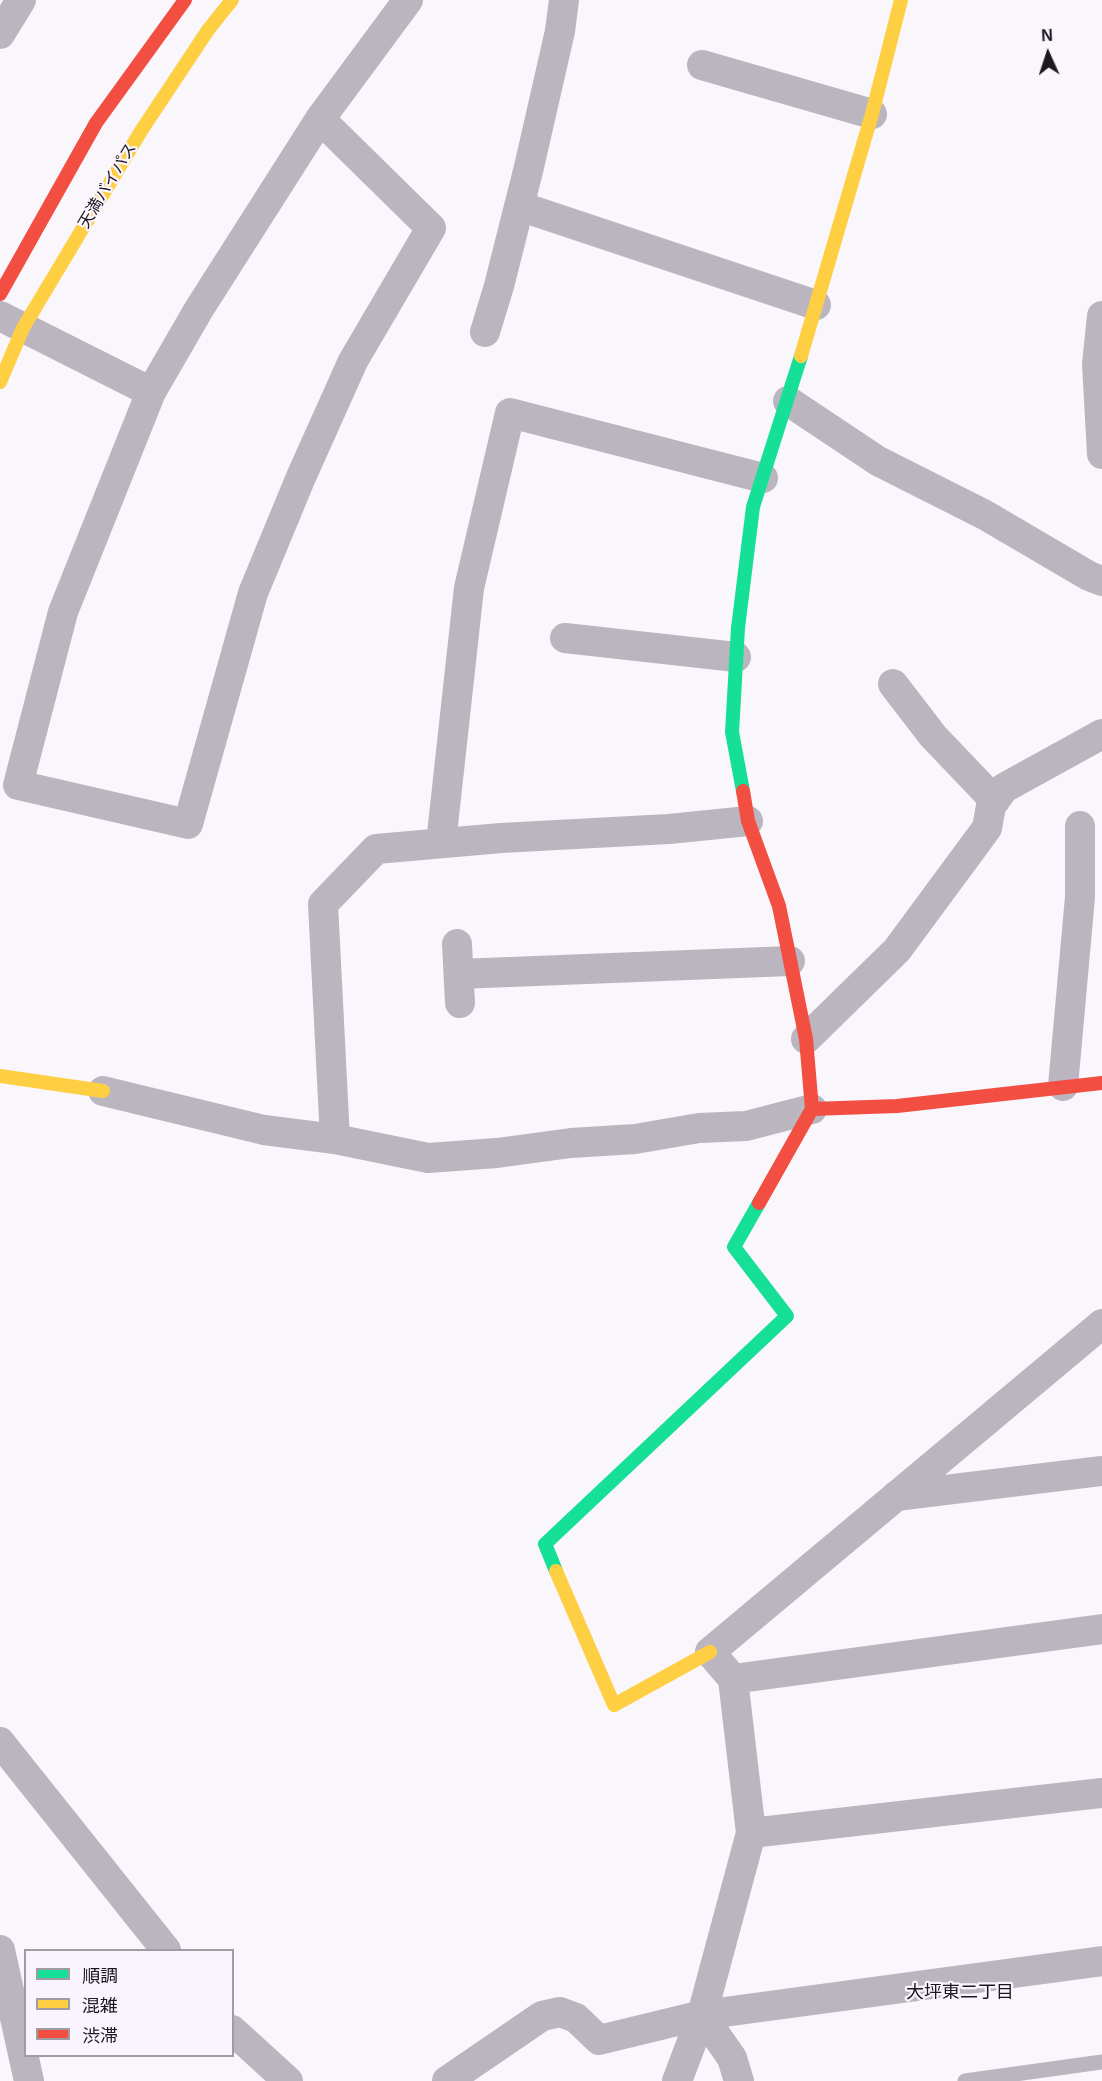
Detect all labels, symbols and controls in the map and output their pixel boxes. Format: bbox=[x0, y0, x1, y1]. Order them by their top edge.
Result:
north arrow bbox=[1018, 24, 1078, 84]
text: N bbox=[1041, 27, 1053, 44]
street label: 天満バイパス bbox=[75, 140, 141, 232]
legend bbox=[24, 1949, 234, 2057]
text: 順調 bbox=[82, 1966, 118, 1986]
district label: 大坪東二丁目 bbox=[906, 1982, 1014, 2004]
text: 混雑 bbox=[82, 1996, 118, 2016]
text: 渋滞 bbox=[82, 2026, 118, 2046]

